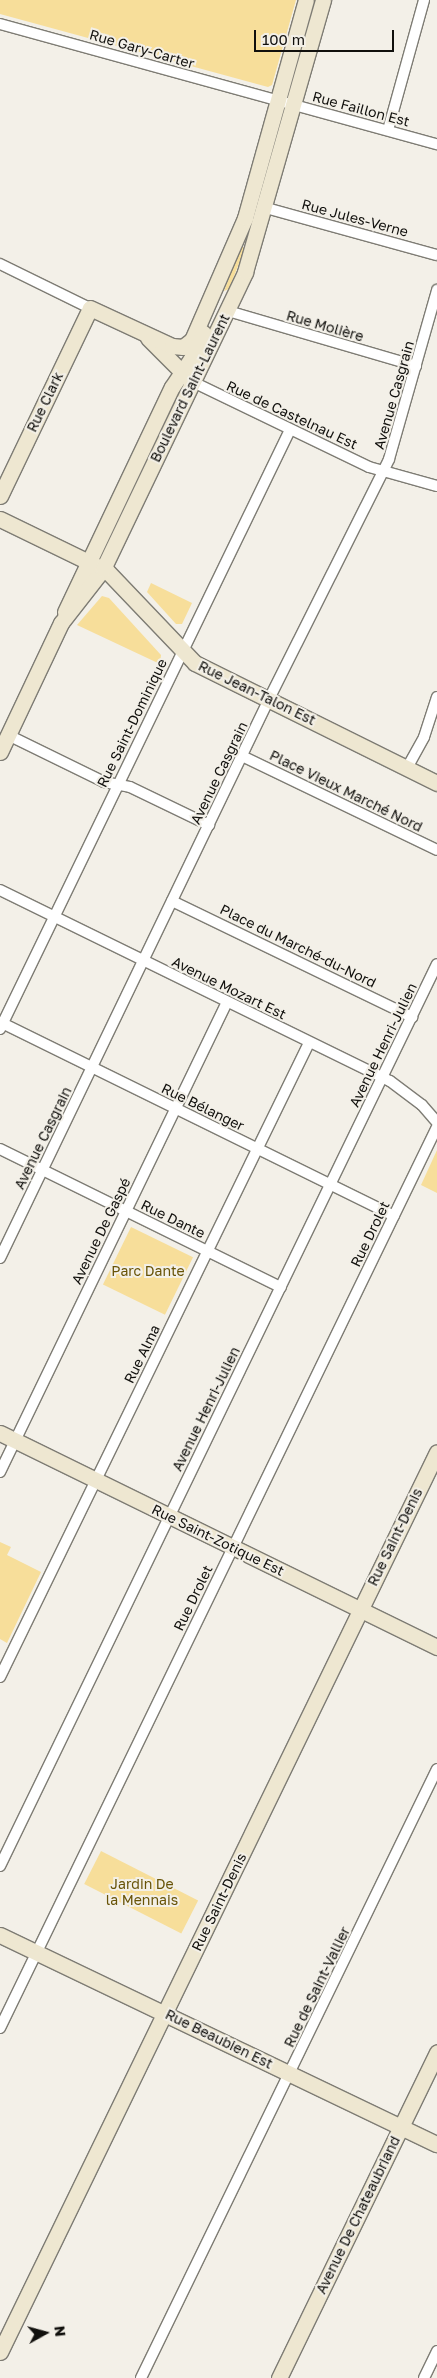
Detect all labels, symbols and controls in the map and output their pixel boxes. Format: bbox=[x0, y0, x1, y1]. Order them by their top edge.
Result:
scale bar bbox=[257, 20, 397, 52]
street label: Rue Gary-Carter bbox=[88, 26, 196, 72]
text: 100 m bbox=[262, 30, 305, 48]
street label: Rue Faillon Est bbox=[311, 88, 411, 130]
street label: Rue Jules-Verne bbox=[300, 196, 410, 240]
street label: Rue Molière bbox=[284, 307, 366, 345]
street label: Boulevard Saint-Laurent bbox=[147, 311, 233, 465]
street label: Avenue Casgrain bbox=[370, 339, 418, 451]
street label: Rue Clark bbox=[23, 369, 67, 435]
street label: Rue de Castelnau Est bbox=[224, 377, 360, 453]
street label: Rue Saint-Dominique bbox=[94, 656, 170, 790]
street label: Rue Jean-Talon Est bbox=[196, 657, 318, 729]
street label: Avenue Casgrain bbox=[187, 719, 251, 827]
street label: Place Vieux Marché Nord bbox=[267, 747, 425, 835]
street label: Place du Marché-du-Nord bbox=[217, 901, 379, 991]
street label: Avenue Mozart Est bbox=[169, 953, 289, 1023]
street label: Avenue Henri-Julien bbox=[346, 980, 420, 1110]
street label: Rue Bélanger bbox=[159, 1080, 247, 1134]
street label: Avenue Casgrain bbox=[11, 1084, 75, 1192]
street label: Avenue De Gaspé bbox=[68, 1175, 134, 1287]
street label: Rue Dante bbox=[138, 1196, 208, 1242]
street label: Rue Drolet bbox=[347, 1198, 393, 1270]
park label: Parc Dante bbox=[111, 1263, 185, 1279]
street label: Rue Alma bbox=[121, 1322, 163, 1386]
street label: Avenue Henri-Julien bbox=[169, 1344, 243, 1474]
street label: Rue Saint-Denis bbox=[364, 1485, 426, 1589]
street label: Rue Saint-Zotique Est bbox=[149, 1501, 287, 1579]
street label: Rue Drolet bbox=[170, 1562, 216, 1634]
street label: Rue Saint-Denis bbox=[188, 1850, 250, 1954]
park label: Jardin De la Mennais bbox=[106, 1876, 178, 1908]
street label: Rue de Saint-Vallier bbox=[281, 1924, 353, 2050]
street label: Rue Beaubien Est bbox=[163, 2006, 275, 2072]
street label: Avenue De Chateaubriand bbox=[312, 2133, 404, 2297]
north arrow bbox=[20, 2308, 70, 2358]
text: N bbox=[51, 2325, 69, 2337]

